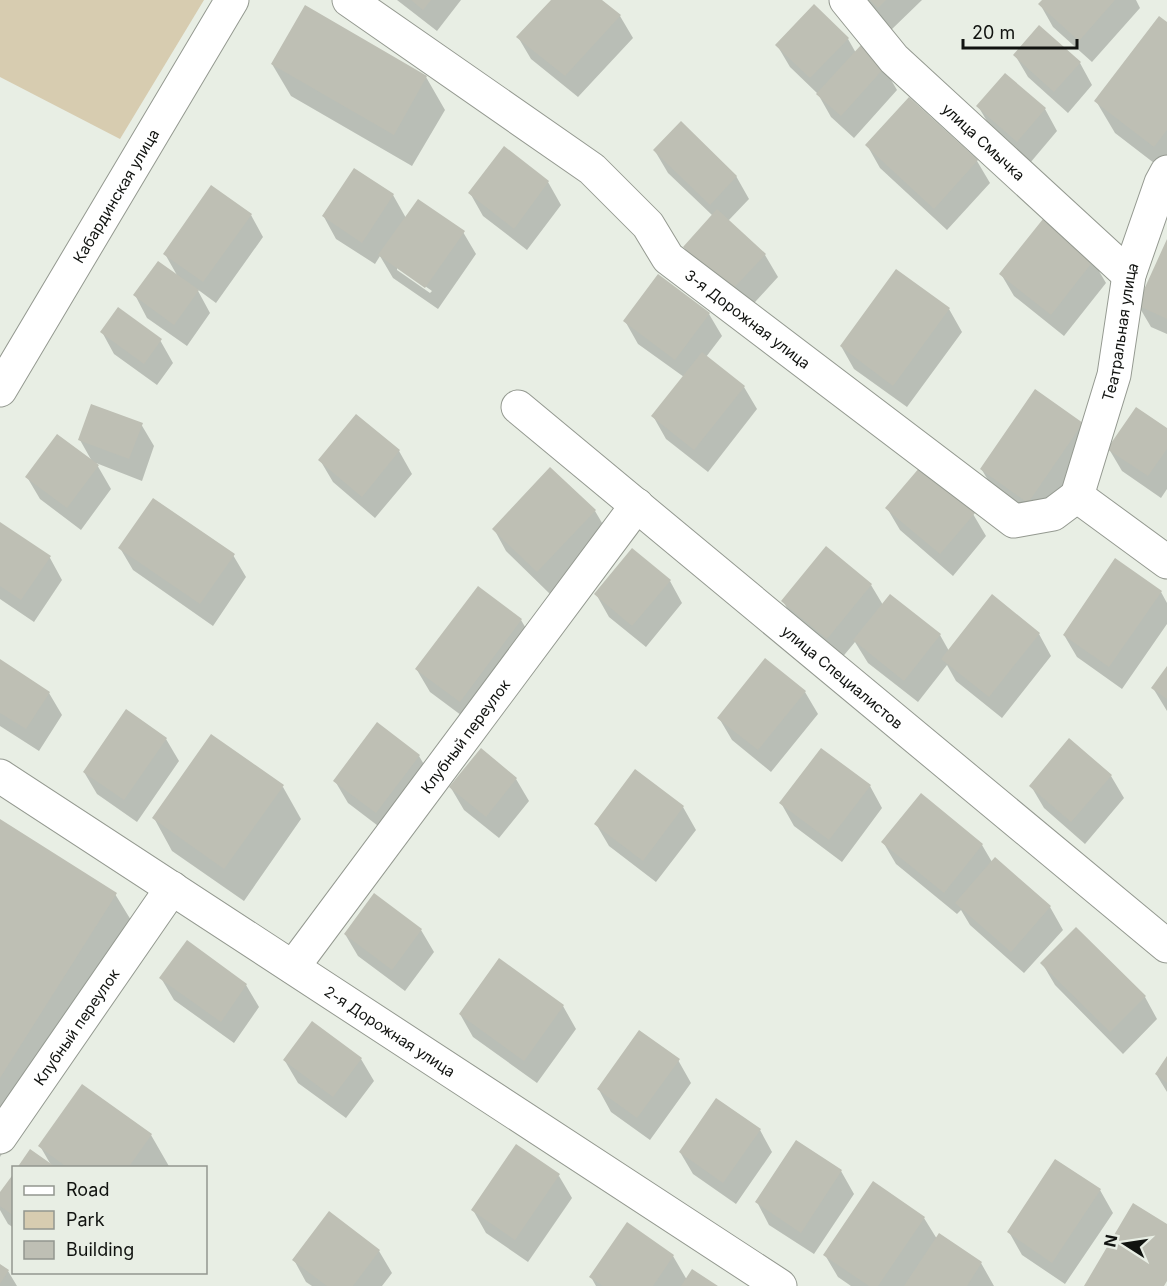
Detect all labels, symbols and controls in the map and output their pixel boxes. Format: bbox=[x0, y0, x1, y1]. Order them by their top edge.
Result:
scale bar bbox=[963, 12, 1077, 50]
text: 20 m bbox=[972, 22, 1015, 43]
street label: улица Смычка bbox=[938, 99, 1029, 184]
street label: Кабардинская улица bbox=[68, 125, 163, 266]
street label: Театральная улица bbox=[1097, 260, 1142, 403]
street label: 3-я Дорожная улица bbox=[681, 265, 814, 372]
street label: улица Специалистов bbox=[778, 621, 907, 732]
street label: Клубный переулок bbox=[416, 675, 514, 797]
street label: Клубный переулок bbox=[29, 965, 123, 1089]
street label: 2-я Дорожная улица bbox=[321, 981, 459, 1081]
legend bbox=[12, 1166, 207, 1274]
text: Road bbox=[66, 1179, 109, 1200]
text: Park bbox=[66, 1209, 105, 1230]
north arrow bbox=[1095, 1214, 1155, 1274]
text: N bbox=[1099, 1233, 1121, 1249]
text: Building bbox=[66, 1239, 134, 1260]

